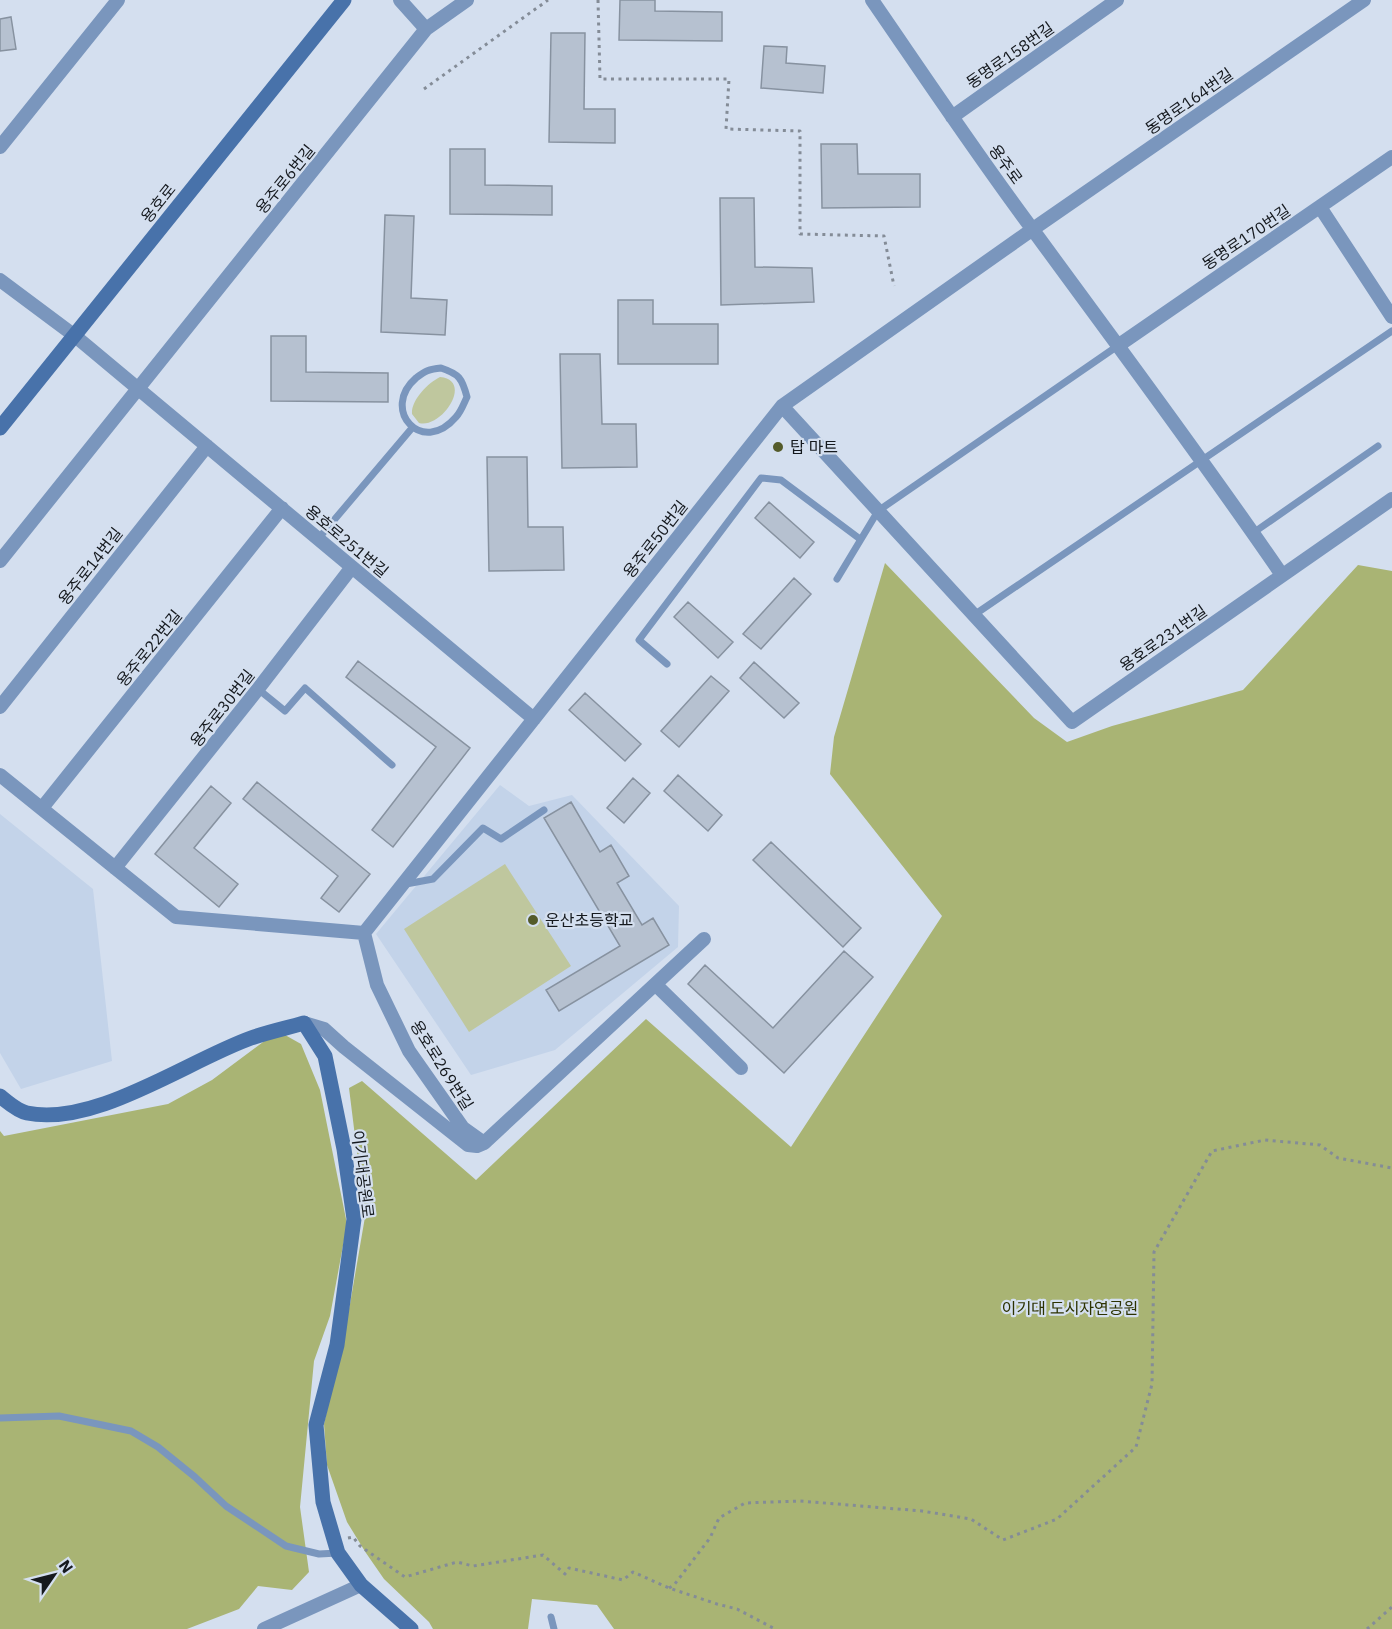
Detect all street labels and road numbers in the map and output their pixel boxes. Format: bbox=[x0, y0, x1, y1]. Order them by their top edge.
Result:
street label: 동명로158번길 bbox=[962, 17, 1058, 93]
street label: 동명로164번길 bbox=[1141, 63, 1237, 139]
street label: 용주로6번길 bbox=[251, 140, 319, 218]
street label: 용주로 bbox=[985, 140, 1027, 188]
street label: 용호로 bbox=[136, 179, 180, 226]
street label: 동명로170번길 bbox=[1198, 200, 1294, 274]
street label: 용주로50번길 bbox=[619, 496, 691, 582]
street label: 용호로251번길 bbox=[301, 500, 393, 582]
street label: 용주로14번길 bbox=[54, 523, 126, 609]
street label: 용호로231번길 bbox=[1115, 600, 1211, 676]
street label: 용주로22번길 bbox=[112, 606, 186, 690]
street label: 용주로30번길 bbox=[186, 665, 258, 751]
street label: 용호로269번길 bbox=[406, 1016, 478, 1114]
street label: 이기대공원로 bbox=[348, 1129, 378, 1219]

